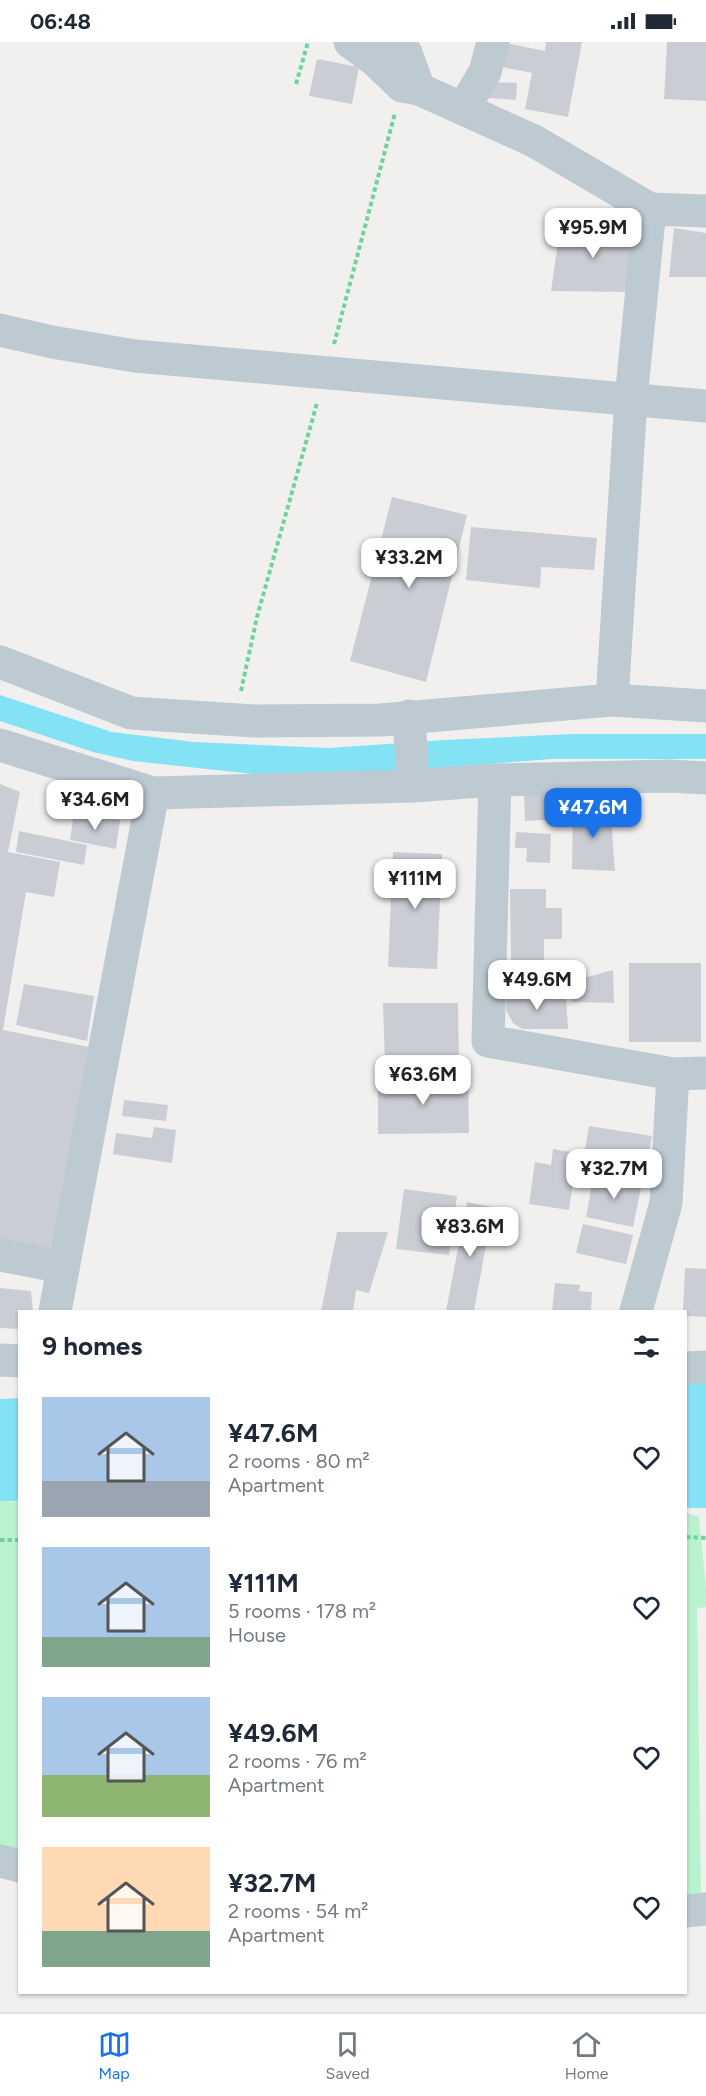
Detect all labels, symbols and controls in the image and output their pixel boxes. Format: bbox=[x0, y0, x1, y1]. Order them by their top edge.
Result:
text: 06:48 bbox=[30, 8, 91, 35]
pin: ¥95.9M bbox=[544, 208, 642, 259]
text: ¥95.9M bbox=[559, 215, 627, 239]
pin: ¥33.2M bbox=[360, 538, 458, 589]
text: ¥33.2M bbox=[375, 545, 443, 569]
pin: ¥34.6M bbox=[46, 780, 144, 831]
text: ¥34.6M bbox=[60, 787, 130, 811]
pin: ¥47.6M bbox=[544, 788, 642, 839]
text: ¥47.6M bbox=[558, 795, 628, 819]
pin: ¥111M bbox=[373, 859, 457, 910]
text: ¥111M bbox=[388, 866, 442, 890]
pin: ¥49.6M bbox=[488, 960, 586, 1011]
text: ¥49.6M bbox=[502, 967, 572, 991]
pin: ¥63.6M bbox=[374, 1055, 472, 1106]
text: ¥63.6M bbox=[389, 1062, 457, 1086]
pin: ¥32.7M bbox=[565, 1149, 663, 1200]
text: ¥32.7M bbox=[580, 1156, 648, 1180]
pin: ¥83.6M bbox=[421, 1207, 519, 1258]
text: ¥83.6M bbox=[436, 1214, 504, 1238]
text: 9 homes bbox=[42, 1330, 142, 1362]
icon: filters bbox=[630, 1330, 663, 1363]
text: ¥47.6M bbox=[228, 1417, 318, 1449]
icon: home bbox=[90, 1421, 162, 1493]
icon: heart bbox=[630, 1441, 663, 1474]
text: 2 rooms · 80 m² bbox=[228, 1449, 370, 1473]
text: Apartment bbox=[228, 1473, 325, 1497]
text: ¥111M bbox=[228, 1567, 299, 1599]
icon: home bbox=[90, 1571, 162, 1643]
icon: heart bbox=[630, 1591, 663, 1624]
text: 5 rooms · 178 m² bbox=[228, 1599, 376, 1623]
text: House bbox=[228, 1623, 286, 1647]
text: ¥49.6M bbox=[228, 1717, 319, 1749]
icon: home bbox=[90, 1721, 162, 1793]
icon: heart bbox=[630, 1741, 663, 1774]
text: 2 rooms · 76 m² bbox=[228, 1749, 367, 1773]
text: Apartment bbox=[228, 1773, 325, 1797]
text: ¥32.7M bbox=[228, 1867, 316, 1899]
icon: home bbox=[90, 1871, 162, 1943]
icon: heart bbox=[630, 1891, 663, 1924]
text: 2 rooms · 54 m² bbox=[228, 1899, 368, 1923]
text: Apartment bbox=[228, 1923, 325, 1947]
tab: Map bbox=[98, 2028, 131, 2083]
tab: Saved bbox=[326, 2028, 370, 2083]
tab: Home bbox=[565, 2028, 608, 2083]

